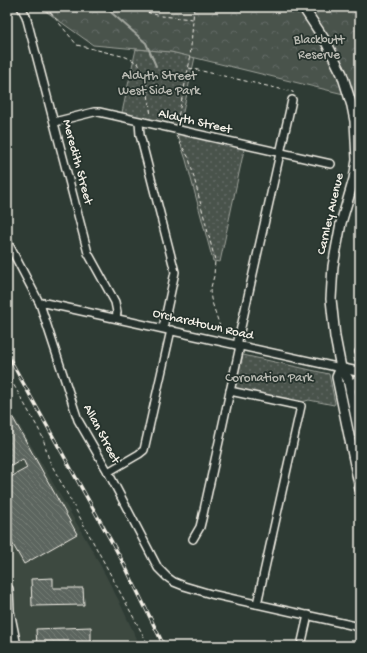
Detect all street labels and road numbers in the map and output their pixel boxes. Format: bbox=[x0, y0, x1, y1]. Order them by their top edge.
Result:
street label: Aldyth Street bbox=[157, 106, 235, 138]
street label: Meredith Street bbox=[58, 118, 96, 208]
street label: Carnley Avenue bbox=[314, 172, 348, 256]
street label: Orchardtown Road bbox=[151, 306, 256, 344]
street label: Allan Street bbox=[79, 402, 124, 468]

